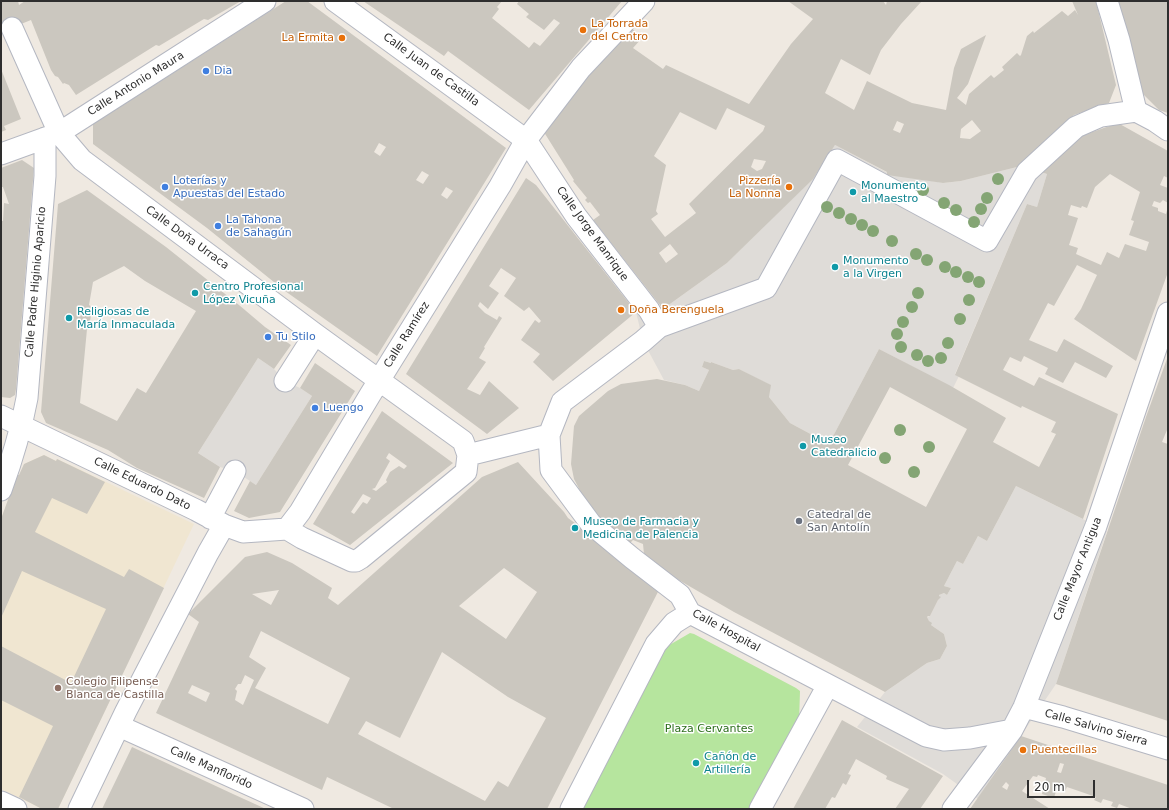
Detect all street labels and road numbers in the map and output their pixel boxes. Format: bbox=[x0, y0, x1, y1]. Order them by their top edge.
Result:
street label: Calle Juan de Castilla bbox=[380, 31, 482, 109]
street label: Calle Antonio Maura bbox=[85, 49, 187, 119]
street label: Calle Jorge Manrique bbox=[553, 184, 631, 284]
street label: Calle Doña Urraca bbox=[143, 203, 231, 273]
street label: Calle Padre Higinio Aparicio bbox=[23, 206, 49, 358]
street label: Calle Ramírez bbox=[381, 299, 433, 371]
street label: Calle Eduardo Dato bbox=[91, 455, 193, 513]
street label: Calle Mayor Antigua bbox=[1051, 515, 1105, 623]
street label: Calle Hospital bbox=[690, 607, 762, 655]
street label: Calle Salvino Sierra bbox=[1043, 707, 1149, 749]
street label: Calle Manflorido bbox=[168, 744, 254, 792]

